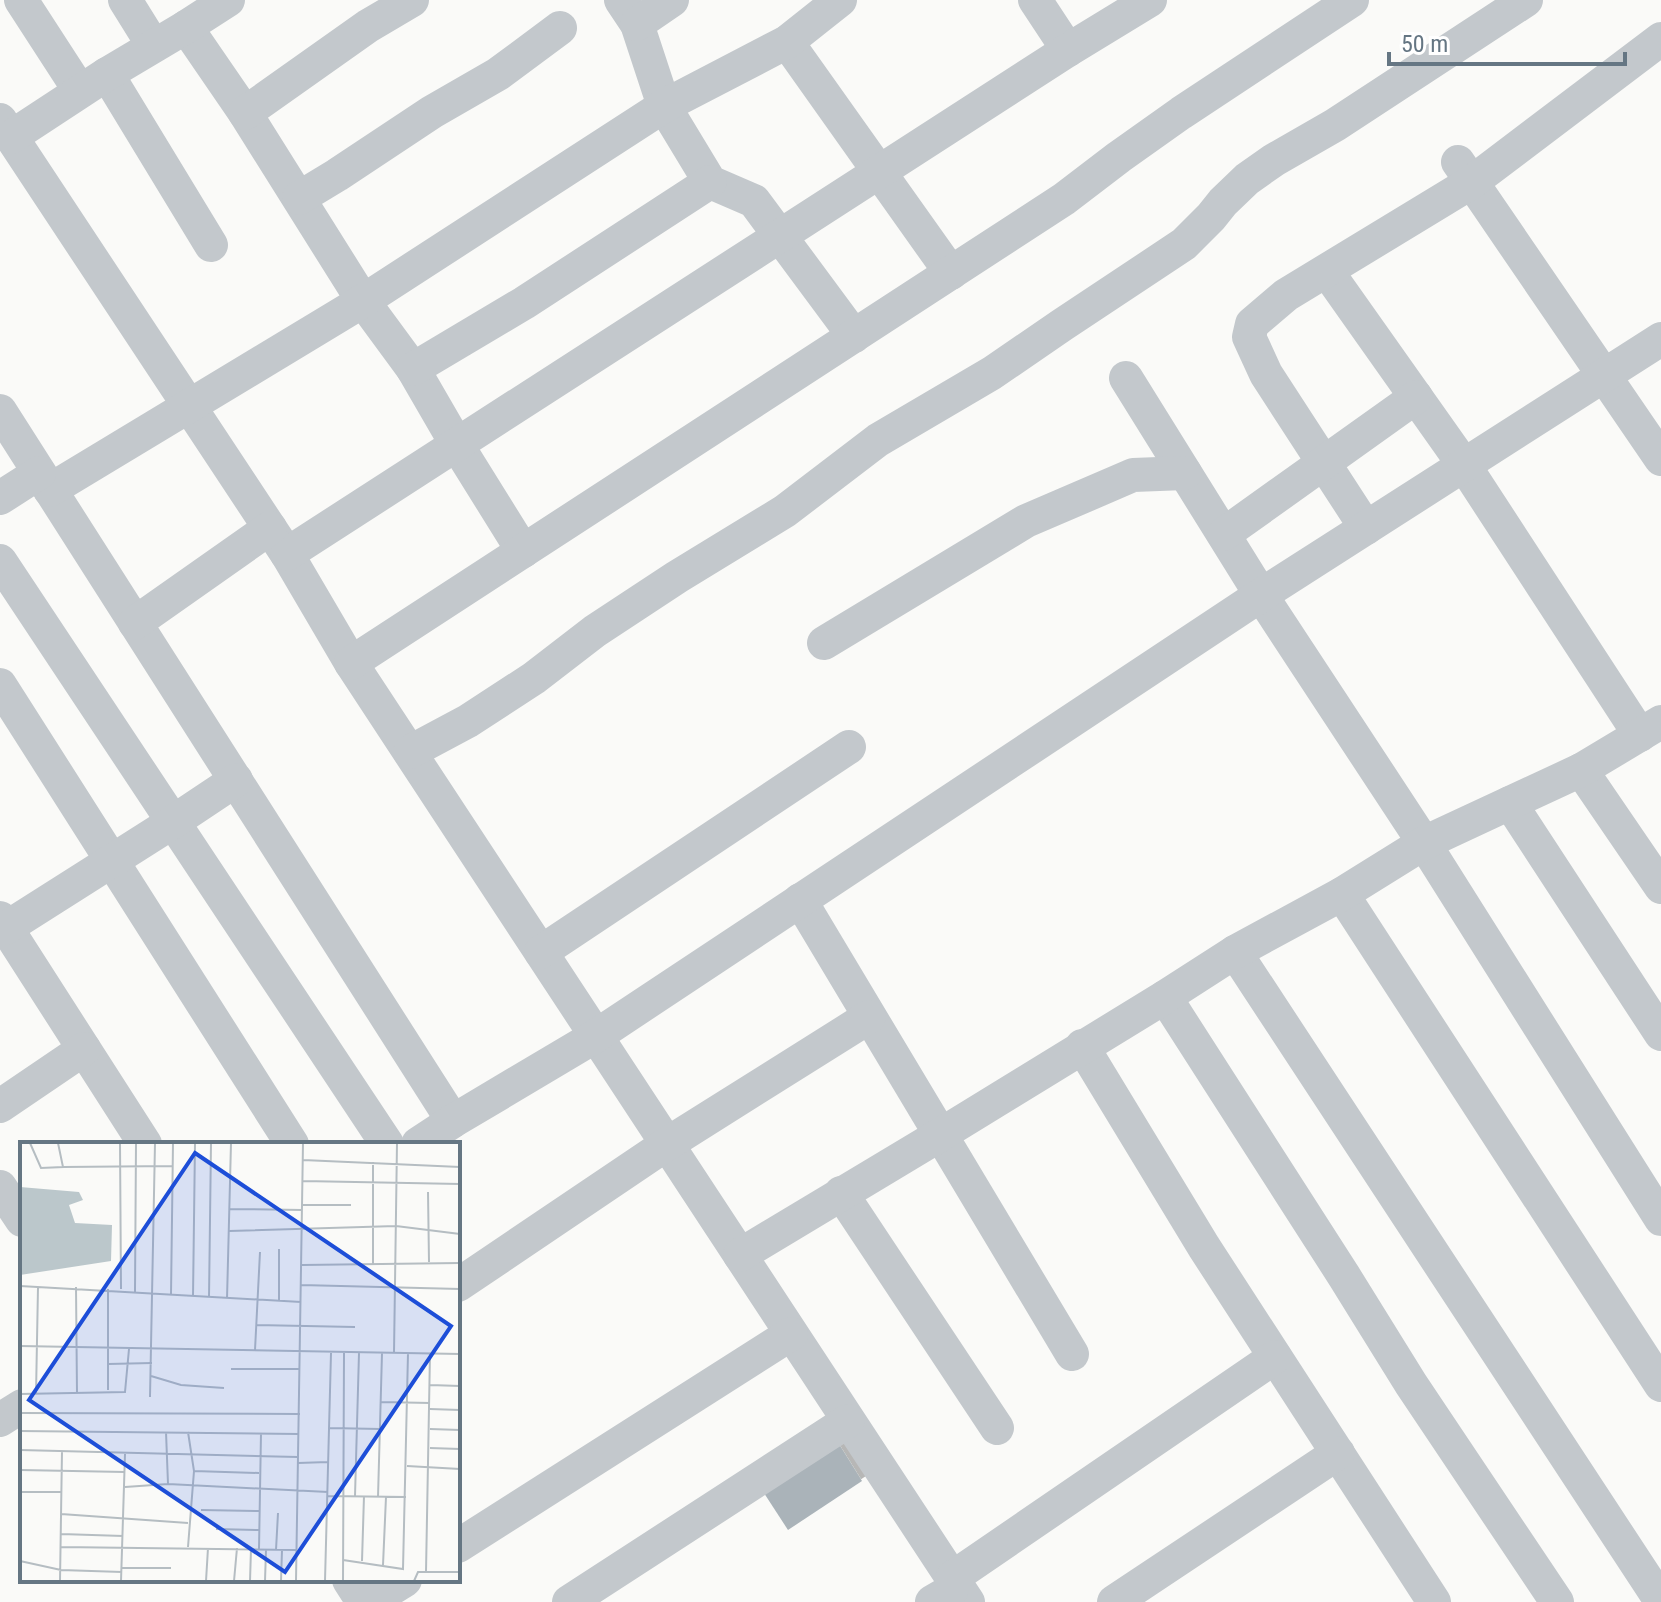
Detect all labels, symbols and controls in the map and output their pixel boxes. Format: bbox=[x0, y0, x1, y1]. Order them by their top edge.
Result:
scale bar bbox=[1389, 16, 1625, 66]
text: 50 m bbox=[1401, 30, 1448, 58]
inset map bbox=[20, 1142, 460, 1582]

